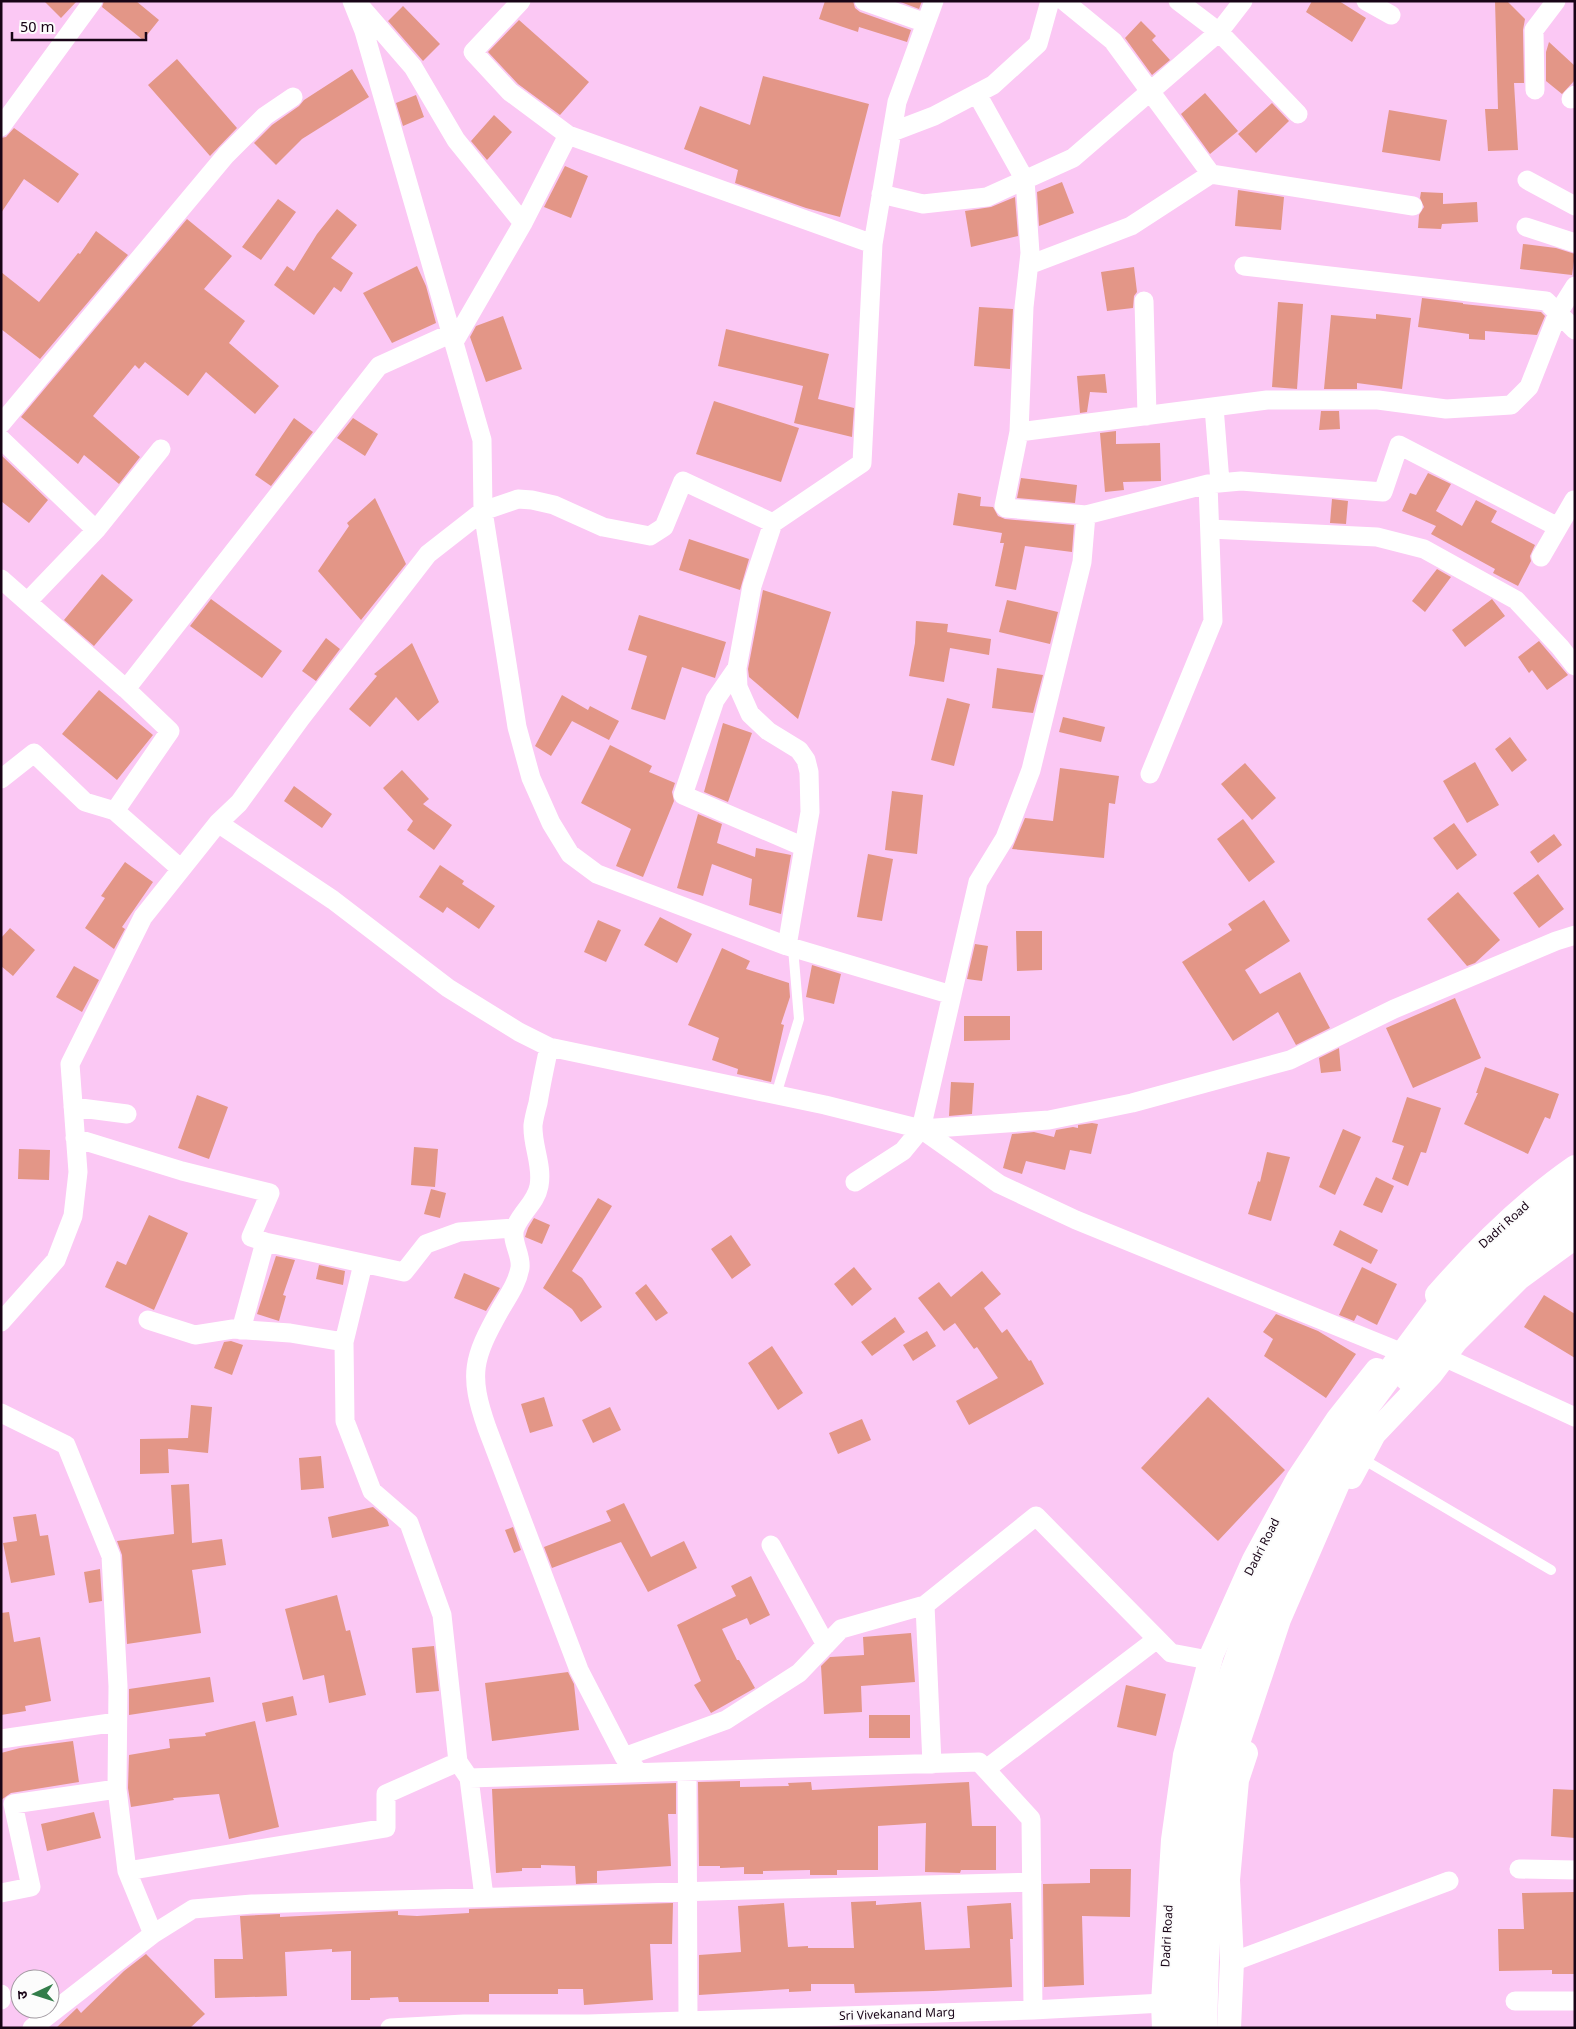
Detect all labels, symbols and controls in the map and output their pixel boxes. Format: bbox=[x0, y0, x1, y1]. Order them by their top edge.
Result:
scale bar bbox=[12, 10, 146, 42]
text: 50 m bbox=[20, 19, 54, 38]
street label: Dadri Road bbox=[1476, 1199, 1533, 1253]
street label: Dadri Road bbox=[1241, 1516, 1284, 1579]
street label: Dadri Road bbox=[1158, 1904, 1178, 1968]
north arrow bbox=[10, 1969, 60, 2019]
text: उ bbox=[14, 1989, 33, 2000]
street label: Sri Vivekanand Marg bbox=[839, 2005, 955, 2025]

